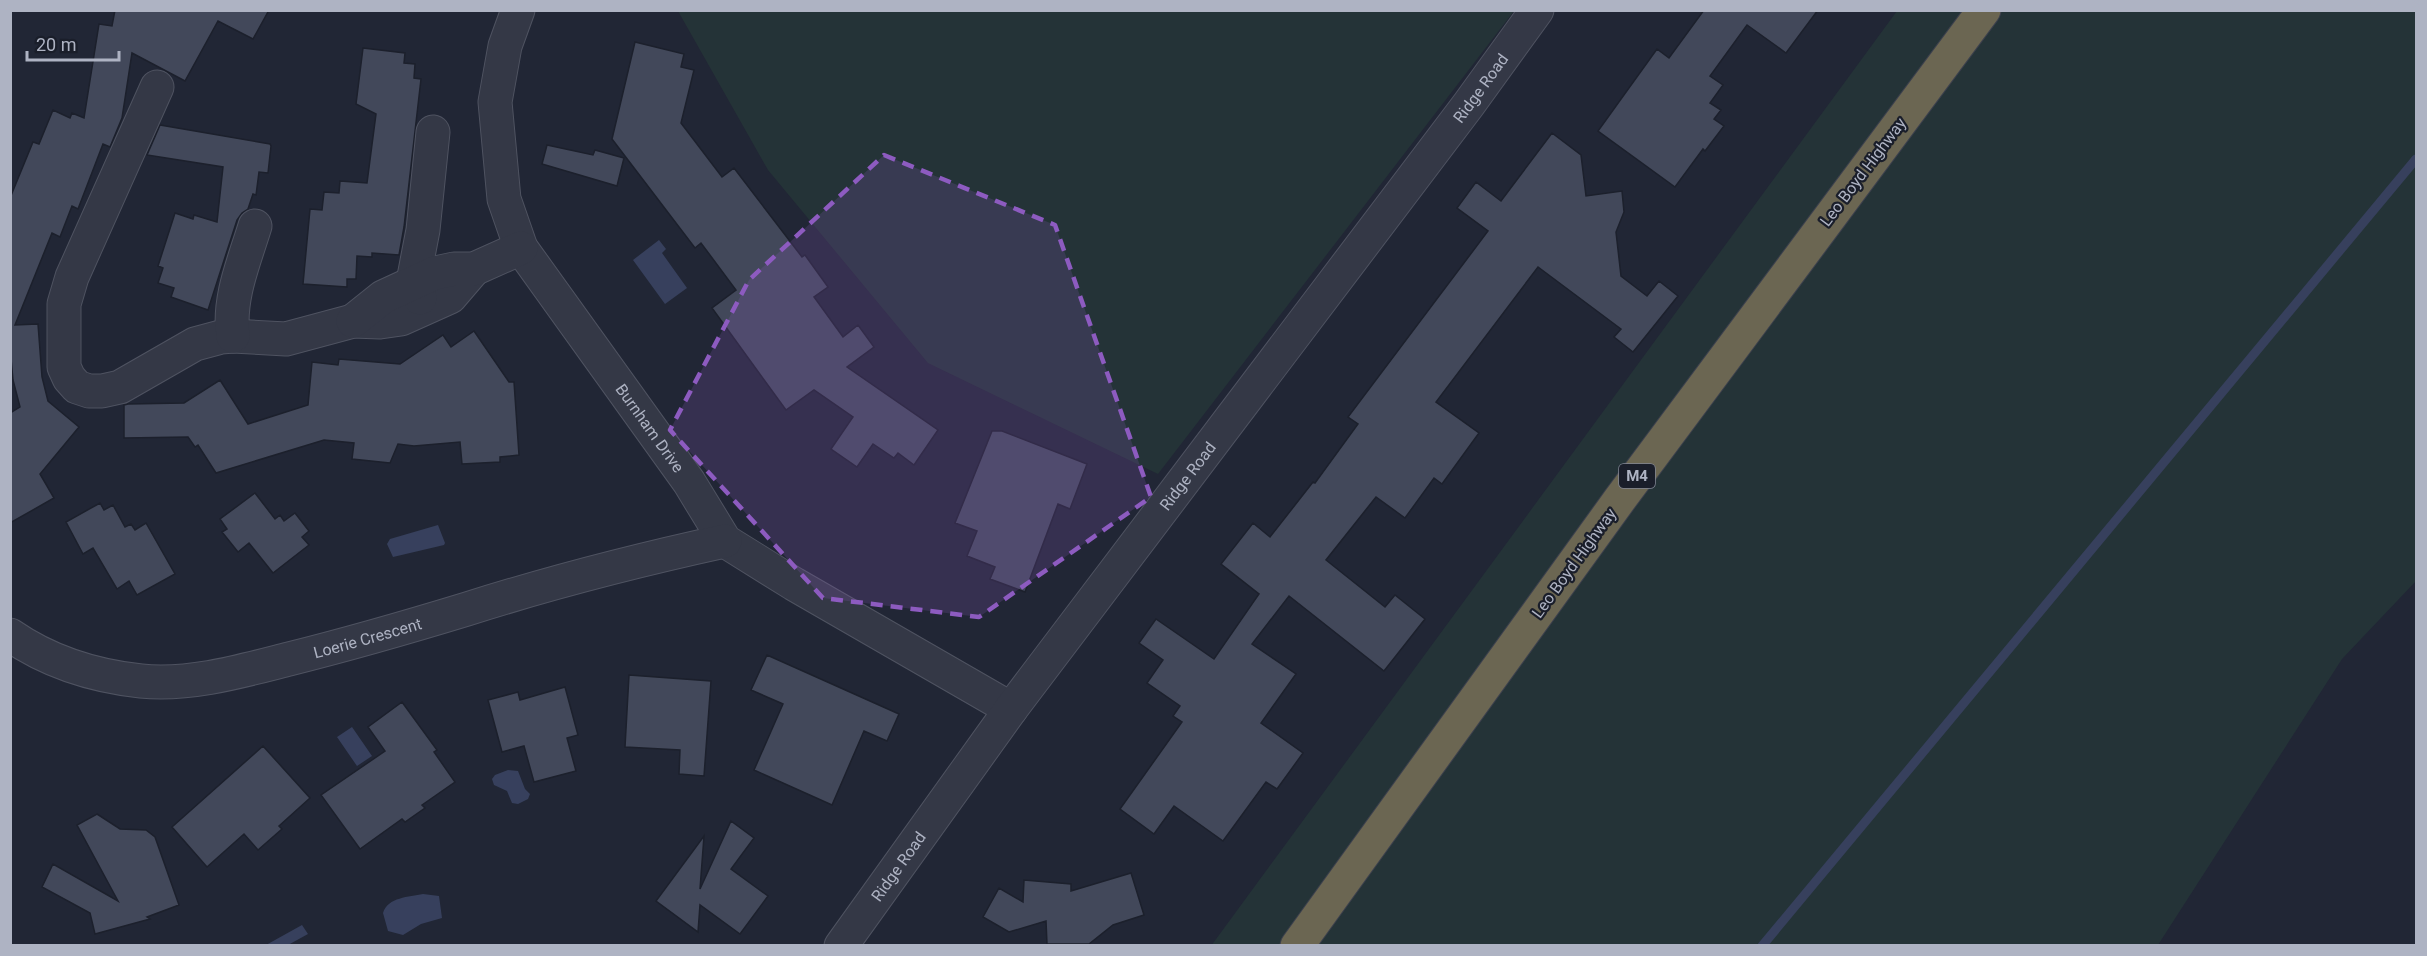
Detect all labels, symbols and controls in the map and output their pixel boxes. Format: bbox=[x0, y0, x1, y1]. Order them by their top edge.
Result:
scale bar bbox=[27, 24, 118, 62]
text: 20 m bbox=[36, 34, 76, 55]
street label: Ridge Road bbox=[1449, 50, 1512, 126]
street label: Leo Boyd Highway bbox=[1816, 114, 1910, 230]
street label: Burnham Drive bbox=[612, 380, 688, 476]
street label: Ridge Road bbox=[1155, 438, 1219, 514]
road number: M4 bbox=[1619, 464, 1655, 488]
street label: Leo Boyd Highway bbox=[1528, 504, 1620, 622]
street label: Loerie Crescent bbox=[311, 614, 424, 662]
street label: Ridge Road bbox=[867, 828, 929, 905]

